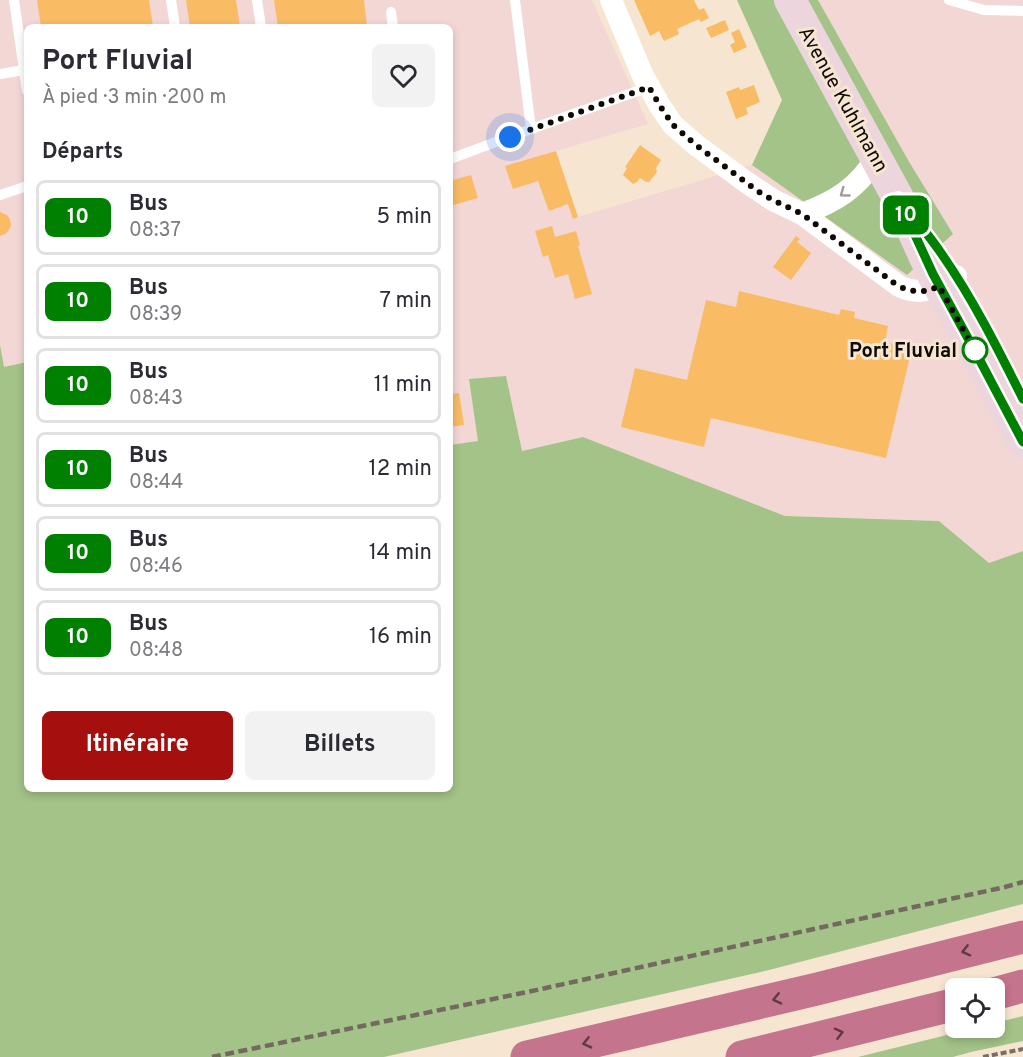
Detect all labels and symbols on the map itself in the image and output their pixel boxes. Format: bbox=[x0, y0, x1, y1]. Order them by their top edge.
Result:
street label: Avenue Kuhlmann bbox=[791, 22, 893, 178]
your location bbox=[495, 122, 525, 152]
one-way arrow bbox=[840, 186, 851, 197]
line badge: 10 bbox=[879, 196, 933, 234]
marker: Port Fluvial bbox=[962, 337, 988, 363]
place label: Port Fluvial bbox=[849, 339, 957, 365]
one-way arrow bbox=[962, 944, 972, 957]
one-way arrow bbox=[772, 991, 782, 1004]
one-way arrow bbox=[834, 1027, 844, 1040]
one-way arrow bbox=[583, 1036, 593, 1049]

